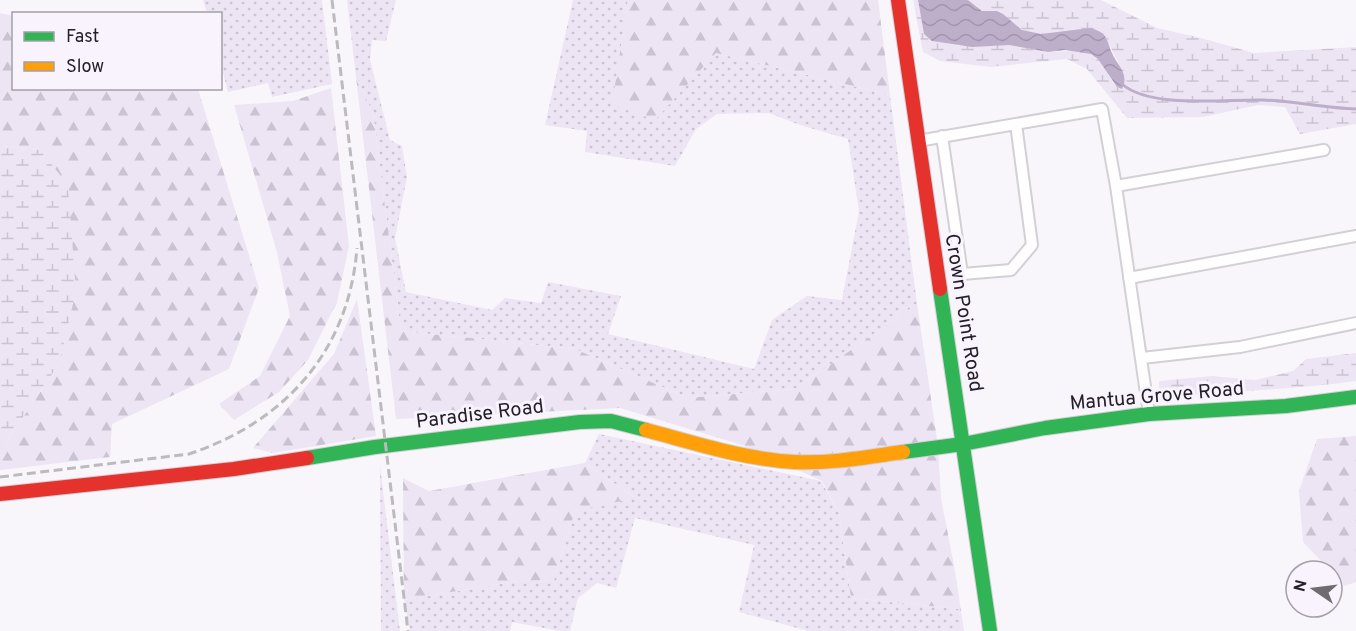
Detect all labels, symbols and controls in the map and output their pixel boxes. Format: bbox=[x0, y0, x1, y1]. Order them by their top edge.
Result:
legend bbox=[12, 12, 222, 90]
text: Fast bbox=[66, 26, 99, 49]
text: Slow bbox=[66, 56, 104, 79]
street label: Crown Point Road bbox=[938, 232, 988, 394]
street label: Mantua Grove Road bbox=[1069, 376, 1245, 418]
street label: Paradise Road bbox=[415, 394, 545, 436]
north arrow bbox=[1284, 559, 1344, 619]
text: N bbox=[1290, 578, 1312, 594]

